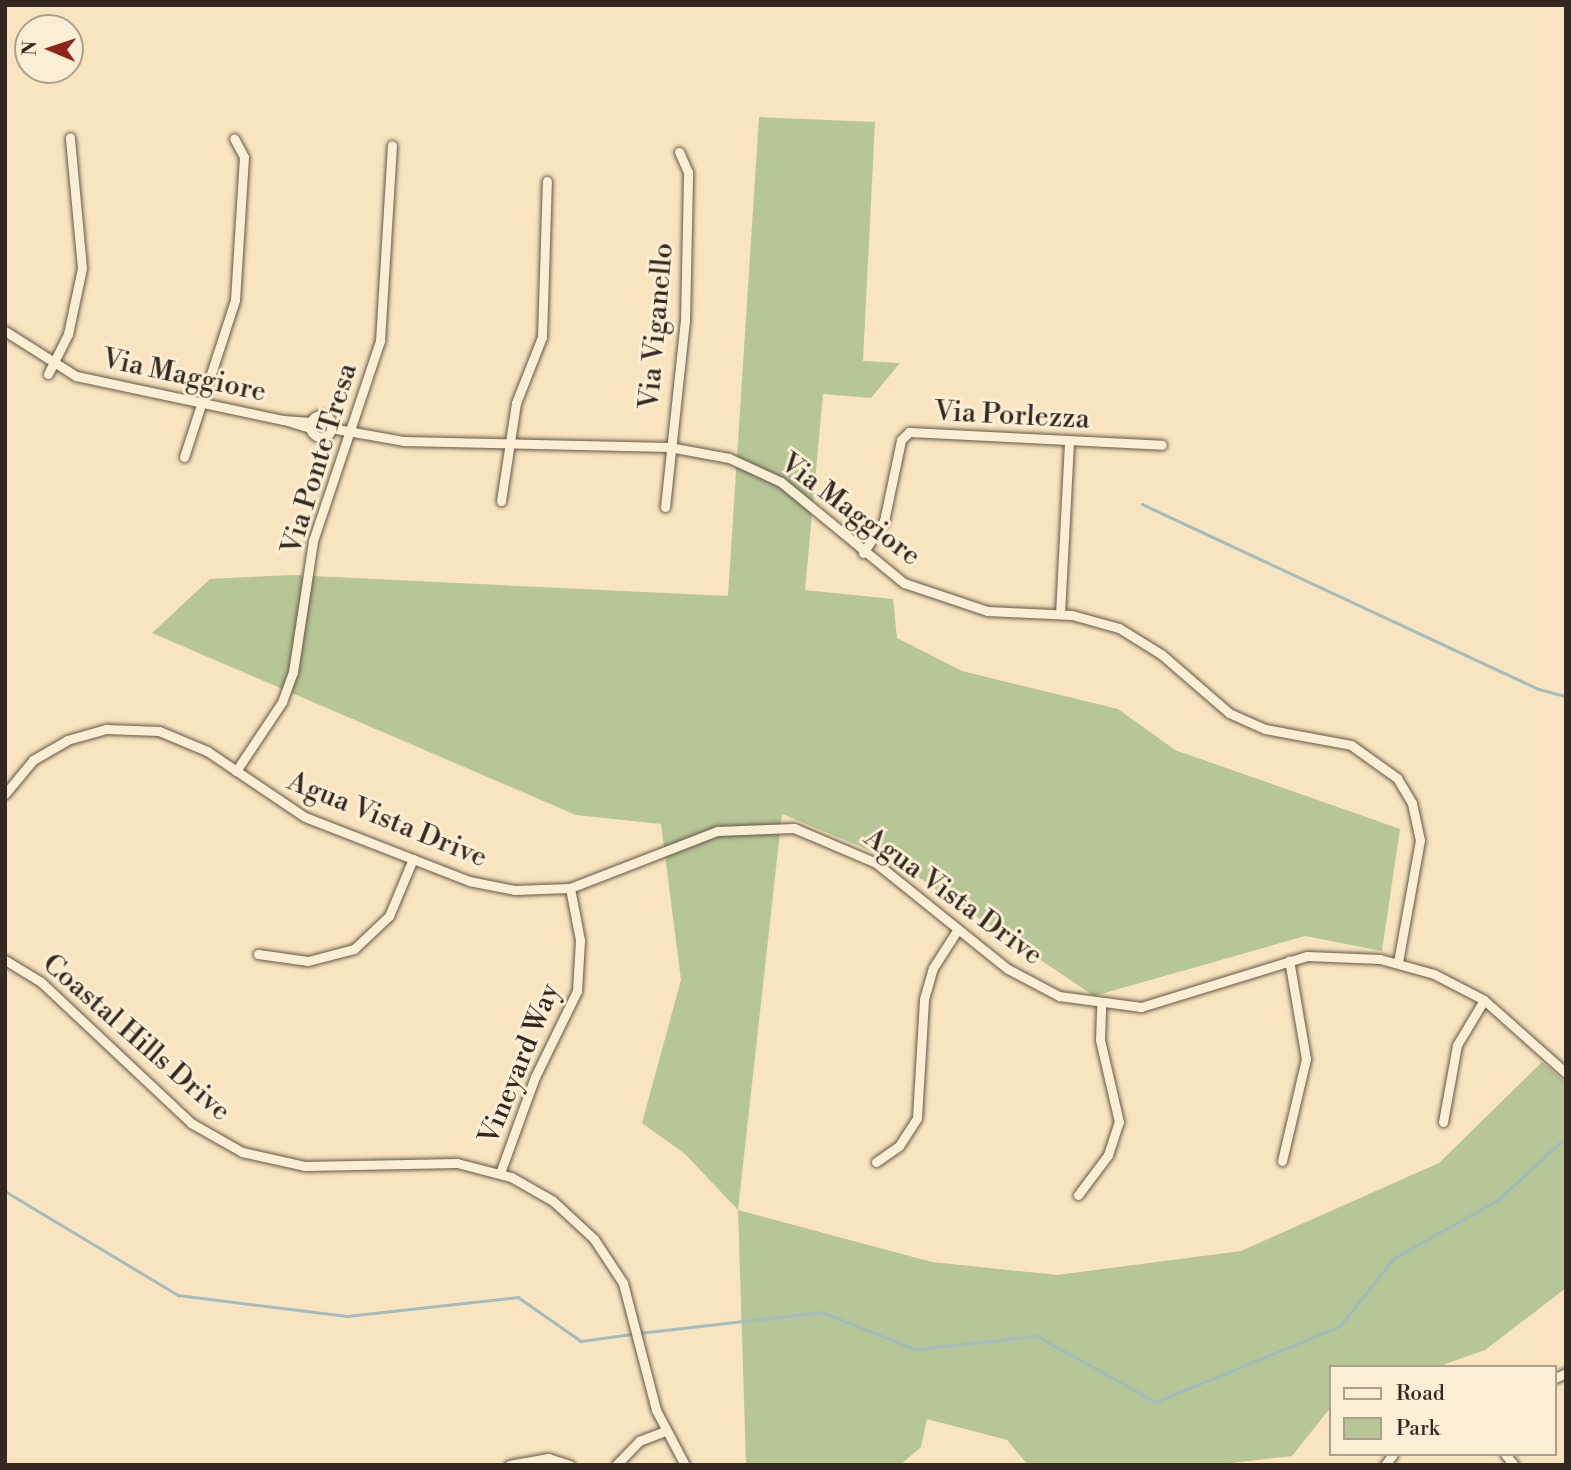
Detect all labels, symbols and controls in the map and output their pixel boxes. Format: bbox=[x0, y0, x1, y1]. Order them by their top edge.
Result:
north arrow bbox=[14, 14, 84, 84]
text: N bbox=[18, 40, 42, 56]
street label: Via Viganello bbox=[633, 241, 681, 411]
street label: Via Maggiore bbox=[99, 342, 269, 410]
street label: Via Ponte Tresa bbox=[275, 360, 365, 558]
street label: Via Porlezza bbox=[933, 395, 1091, 437]
street label: Via Maggiore bbox=[773, 446, 927, 574]
street label: Agua Vista Drive bbox=[282, 765, 492, 875]
street label: Agua Vista Drive bbox=[857, 821, 1049, 973]
street label: Coastal Hills Drive bbox=[35, 947, 237, 1129]
street label: Vineyard Way bbox=[472, 979, 568, 1149]
legend bbox=[1330, 1365, 1557, 1456]
text: Road bbox=[1396, 1381, 1445, 1407]
text: Park bbox=[1396, 1416, 1440, 1442]

